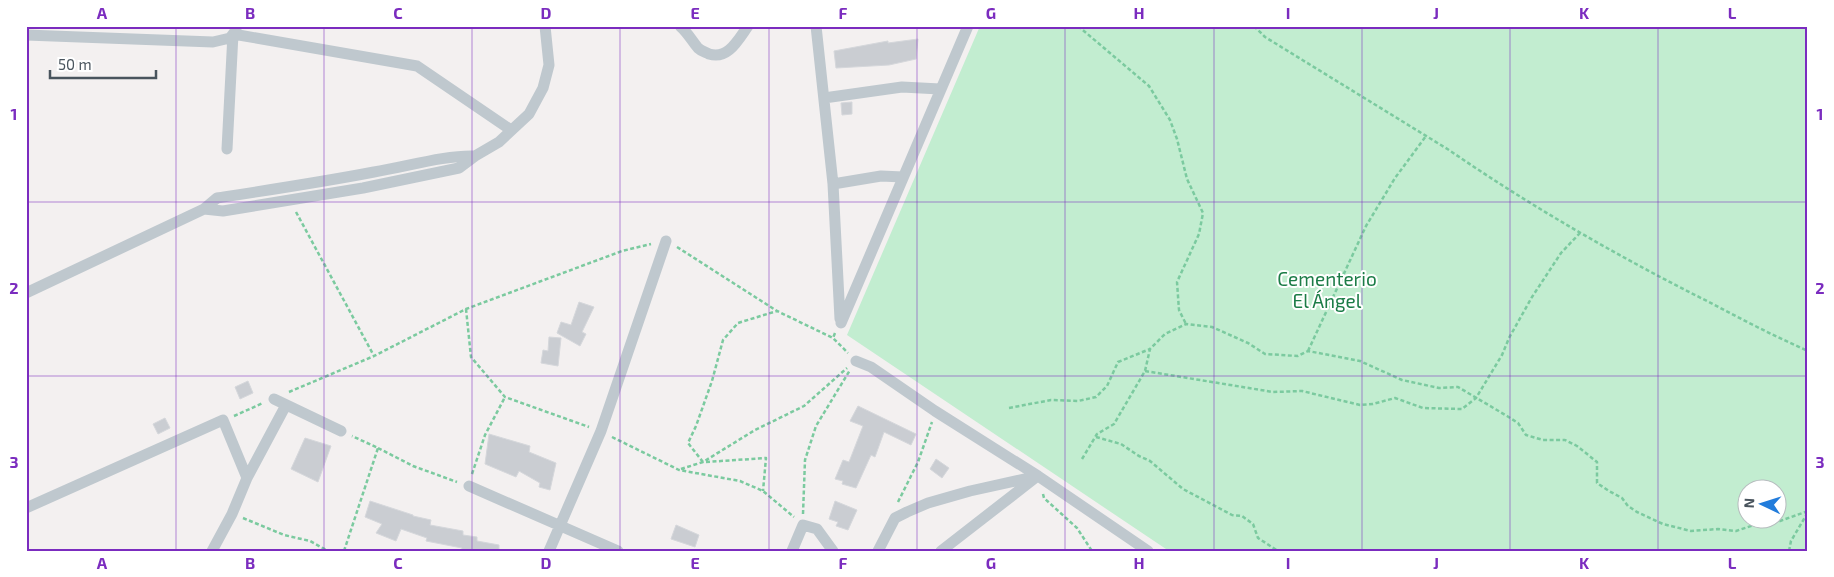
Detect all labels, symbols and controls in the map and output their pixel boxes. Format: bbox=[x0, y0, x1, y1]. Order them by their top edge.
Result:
text: A bbox=[97, 3, 108, 22]
text: B bbox=[245, 3, 255, 22]
text: C bbox=[393, 3, 403, 22]
text: D bbox=[541, 3, 552, 22]
text: E bbox=[690, 3, 700, 22]
text: F bbox=[839, 3, 848, 22]
text: G bbox=[986, 3, 996, 22]
text: H bbox=[1133, 3, 1145, 22]
text: I bbox=[1286, 3, 1290, 22]
text: J bbox=[1433, 3, 1439, 22]
text: K bbox=[1579, 3, 1590, 22]
text: L bbox=[1728, 3, 1737, 22]
scale bar bbox=[50, 48, 156, 80]
text: 50 m bbox=[58, 55, 92, 73]
text: 1 bbox=[11, 104, 17, 123]
text: 1 bbox=[1817, 104, 1823, 123]
park label: Cementerio El Ángel bbox=[1277, 267, 1377, 312]
text: 2 bbox=[9, 278, 19, 297]
text: 2 bbox=[1815, 278, 1825, 297]
text: 3 bbox=[9, 452, 19, 471]
text: 3 bbox=[1815, 452, 1825, 471]
north arrow bbox=[1736, 480, 1786, 530]
text: N bbox=[1740, 497, 1757, 509]
text: A bbox=[97, 553, 108, 572]
text: B bbox=[245, 553, 255, 572]
text: C bbox=[393, 553, 403, 572]
text: D bbox=[541, 553, 552, 572]
text: E bbox=[690, 553, 700, 572]
text: F bbox=[839, 553, 848, 572]
text: G bbox=[986, 553, 996, 572]
text: H bbox=[1133, 553, 1145, 572]
text: I bbox=[1286, 553, 1290, 572]
text: J bbox=[1433, 553, 1439, 572]
text: K bbox=[1579, 553, 1590, 572]
text: L bbox=[1728, 553, 1737, 572]

